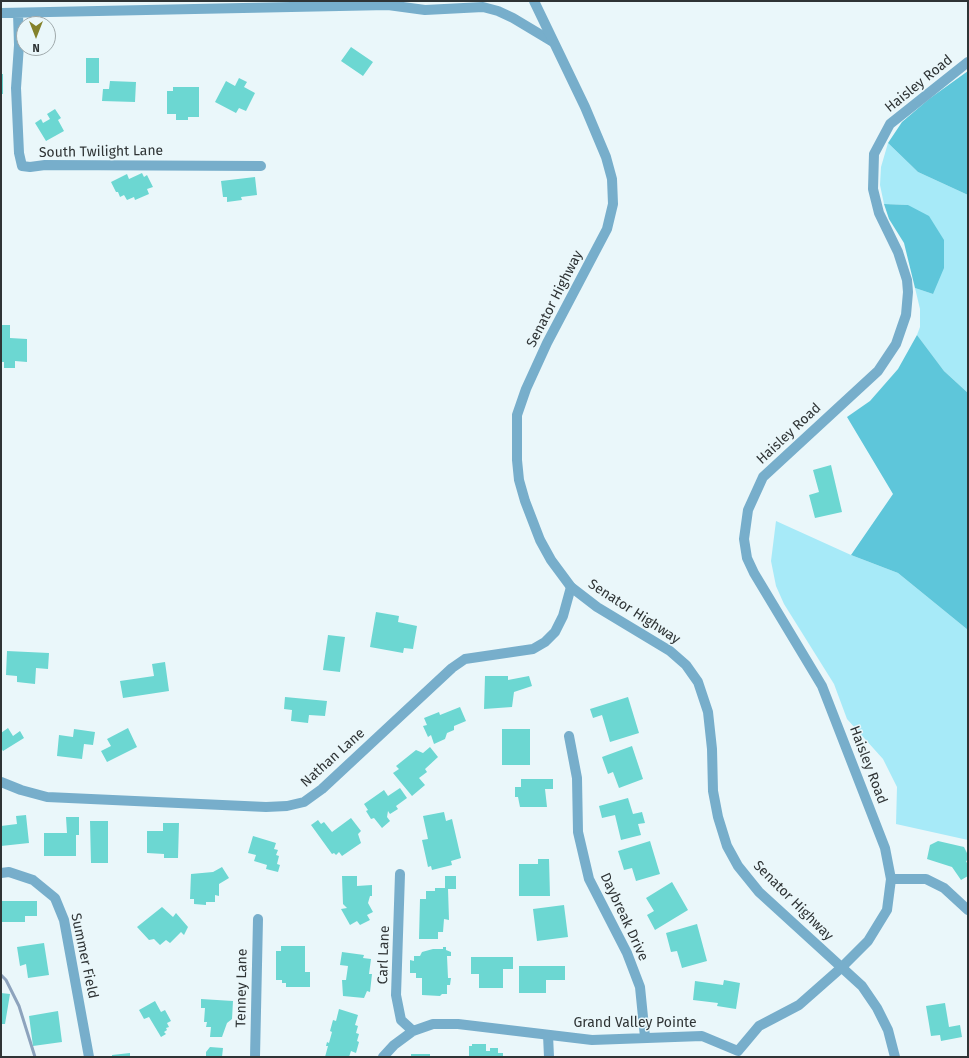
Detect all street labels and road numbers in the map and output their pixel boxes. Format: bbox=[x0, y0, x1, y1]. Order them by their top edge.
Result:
street label: Haisley Road bbox=[882, 52, 956, 116]
street label: South Twilight Lane bbox=[39, 143, 163, 161]
street label: Senator Highway bbox=[523, 248, 587, 350]
street label: Haisley Road bbox=[753, 400, 825, 468]
street label: Senator Highway bbox=[585, 576, 683, 648]
street label: Haisley Road bbox=[845, 724, 891, 806]
street label: Nathan Lane bbox=[298, 725, 368, 791]
street label: Senator Highway bbox=[749, 857, 837, 945]
street label: Daybreak Drive bbox=[596, 870, 652, 964]
street label: Summer Field bbox=[67, 912, 101, 1000]
street label: Carl Lane bbox=[375, 925, 393, 985]
street label: Tenney Lane bbox=[233, 948, 251, 1028]
street label: Grand Valley Pointe bbox=[573, 1015, 697, 1031]

